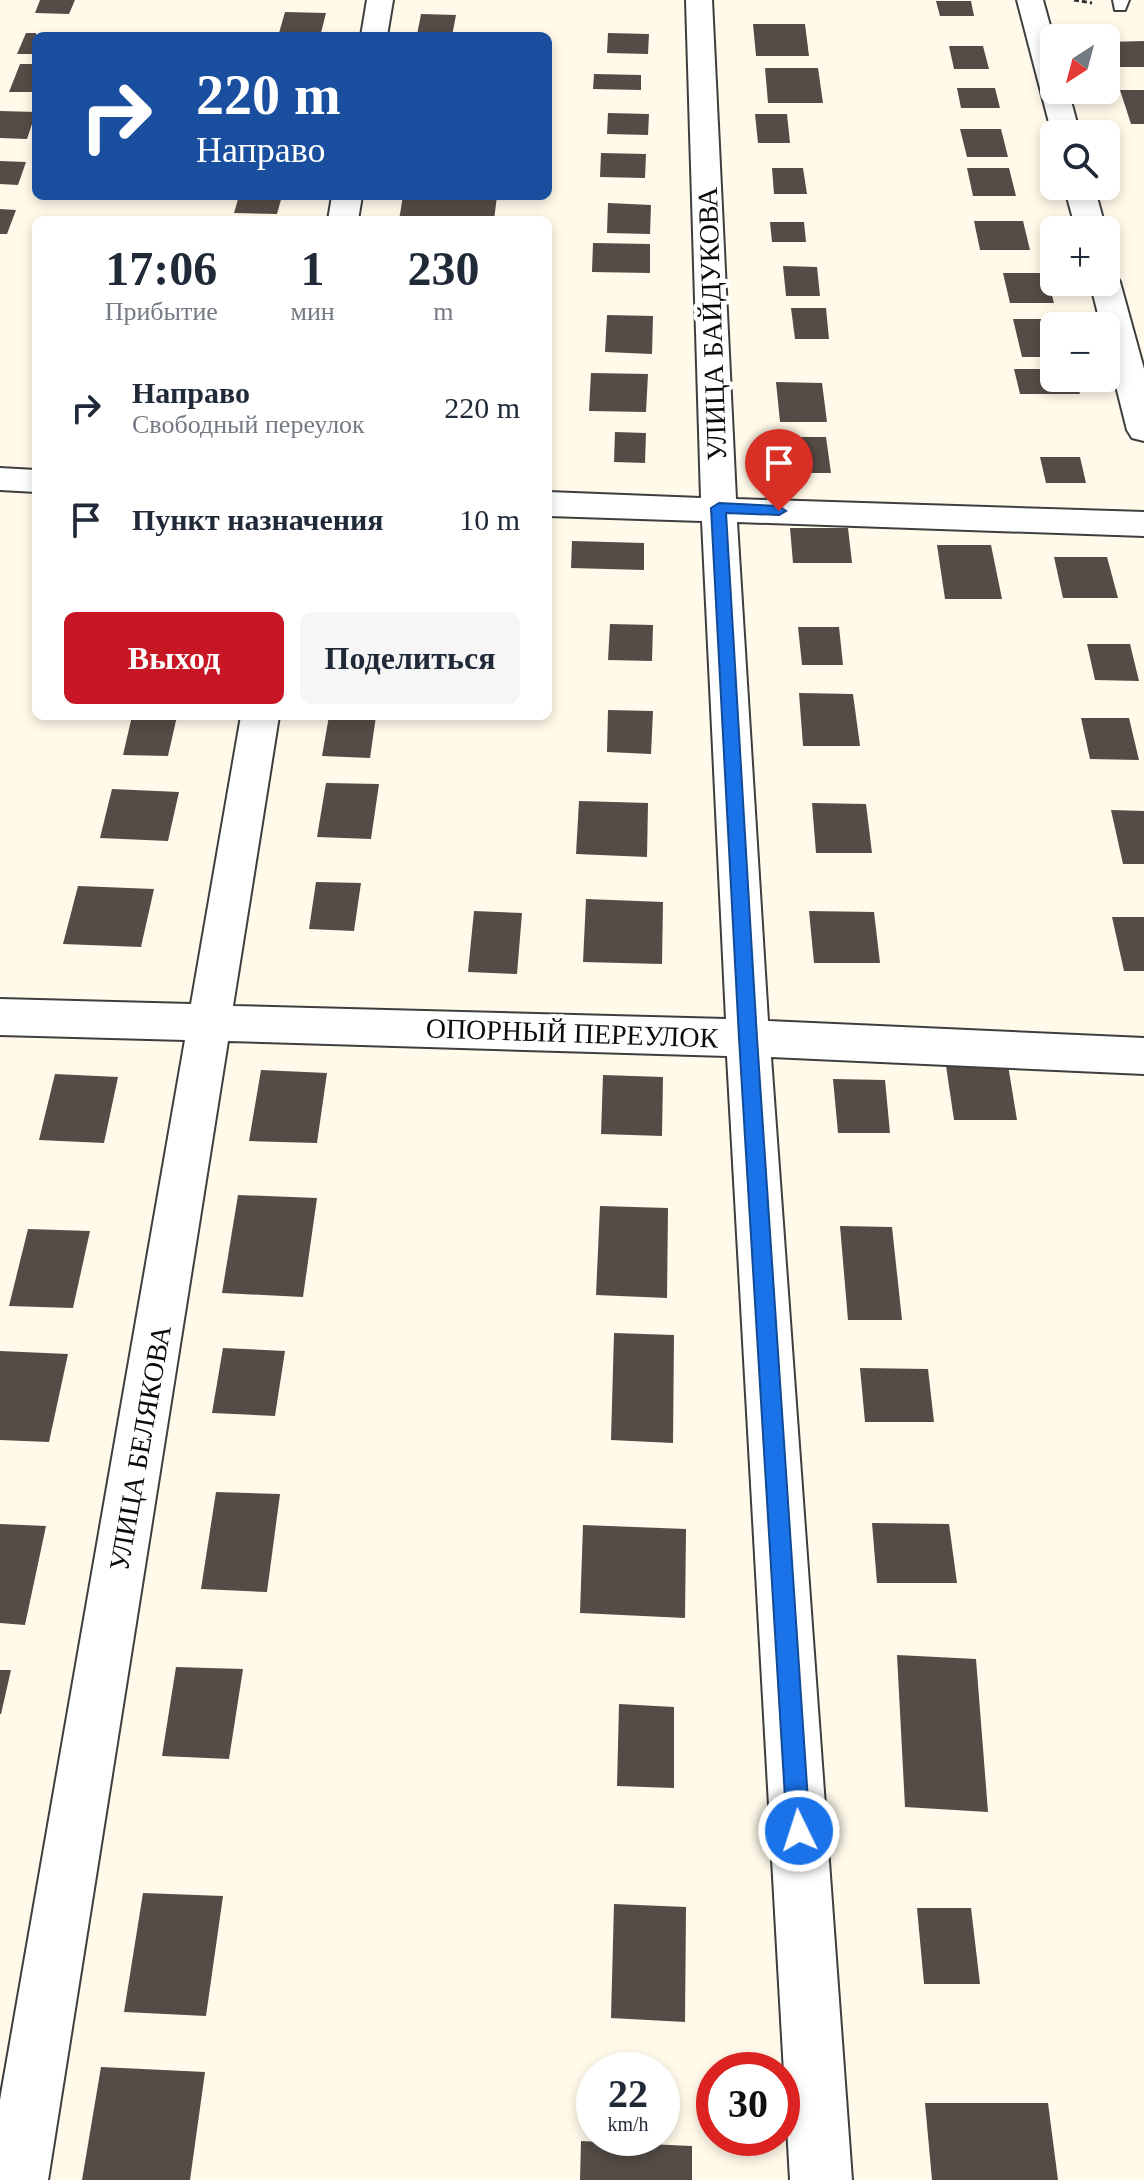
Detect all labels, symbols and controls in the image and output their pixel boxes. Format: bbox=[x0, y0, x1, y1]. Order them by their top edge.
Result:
north arrow bbox=[1040, 24, 1120, 104]
map controls bbox=[1040, 24, 1120, 392]
icon: right bbox=[64, 64, 168, 168]
text: 220 m bbox=[196, 64, 341, 126]
button: search bbox=[1040, 120, 1120, 200]
text: Направо bbox=[196, 130, 326, 170]
street label: УЛИЦА БАЙДУКОВА bbox=[692, 186, 732, 461]
button: + bbox=[1040, 216, 1120, 296]
text: 17:06 bbox=[105, 242, 217, 295]
text: 1 bbox=[301, 242, 325, 295]
text: 230 bbox=[407, 242, 479, 295]
text: Прибытие bbox=[105, 297, 218, 326]
text: мин bbox=[290, 297, 335, 326]
text: m bbox=[433, 297, 453, 326]
button: − bbox=[1040, 312, 1120, 392]
text: Направо bbox=[132, 376, 250, 409]
icon: right bbox=[64, 386, 108, 430]
text: 220 m bbox=[444, 391, 520, 424]
text: Свободный переулок bbox=[132, 410, 365, 439]
pin bbox=[745, 429, 813, 511]
icon: arrive bbox=[757, 441, 801, 485]
icon: arrive bbox=[64, 498, 108, 542]
text: Пункт назначения bbox=[132, 503, 384, 536]
text: 10 m bbox=[459, 503, 520, 536]
button: Выход bbox=[64, 612, 284, 704]
button: Поделиться bbox=[300, 612, 520, 704]
street label: ОПОРНЫЙ ПЕРЕУЛОК bbox=[425, 1012, 719, 1054]
street label: УЛИЦА БЕЛЯКОВА bbox=[103, 1322, 177, 1573]
position arrow bbox=[757, 1789, 841, 1873]
speed limit sign: 30 bbox=[696, 2052, 800, 2156]
text: 22 bbox=[608, 2071, 648, 2116]
text: km/h bbox=[607, 2113, 649, 2135]

